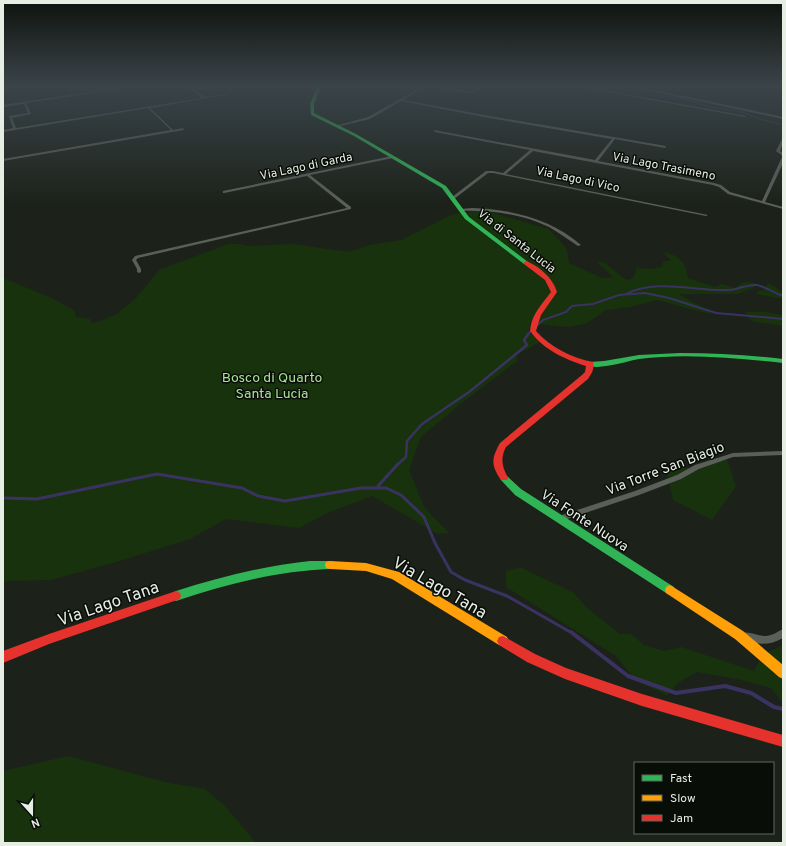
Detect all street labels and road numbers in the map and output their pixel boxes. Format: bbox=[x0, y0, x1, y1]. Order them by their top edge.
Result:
street label: Via Lago di Garda bbox=[258, 149, 354, 185]
street label: Via Lago Trasimeno bbox=[611, 149, 717, 185]
street label: Via Lago di Vico bbox=[534, 163, 621, 197]
street label: Via di Santa Lucia bbox=[474, 206, 559, 277]
street label: Via Torre San Biagio bbox=[604, 439, 727, 500]
street label: Via Fonte Nuova bbox=[537, 487, 631, 556]
street label: Via Lago Tana bbox=[388, 553, 490, 625]
street label: Via Lago Tana bbox=[55, 577, 162, 633]

